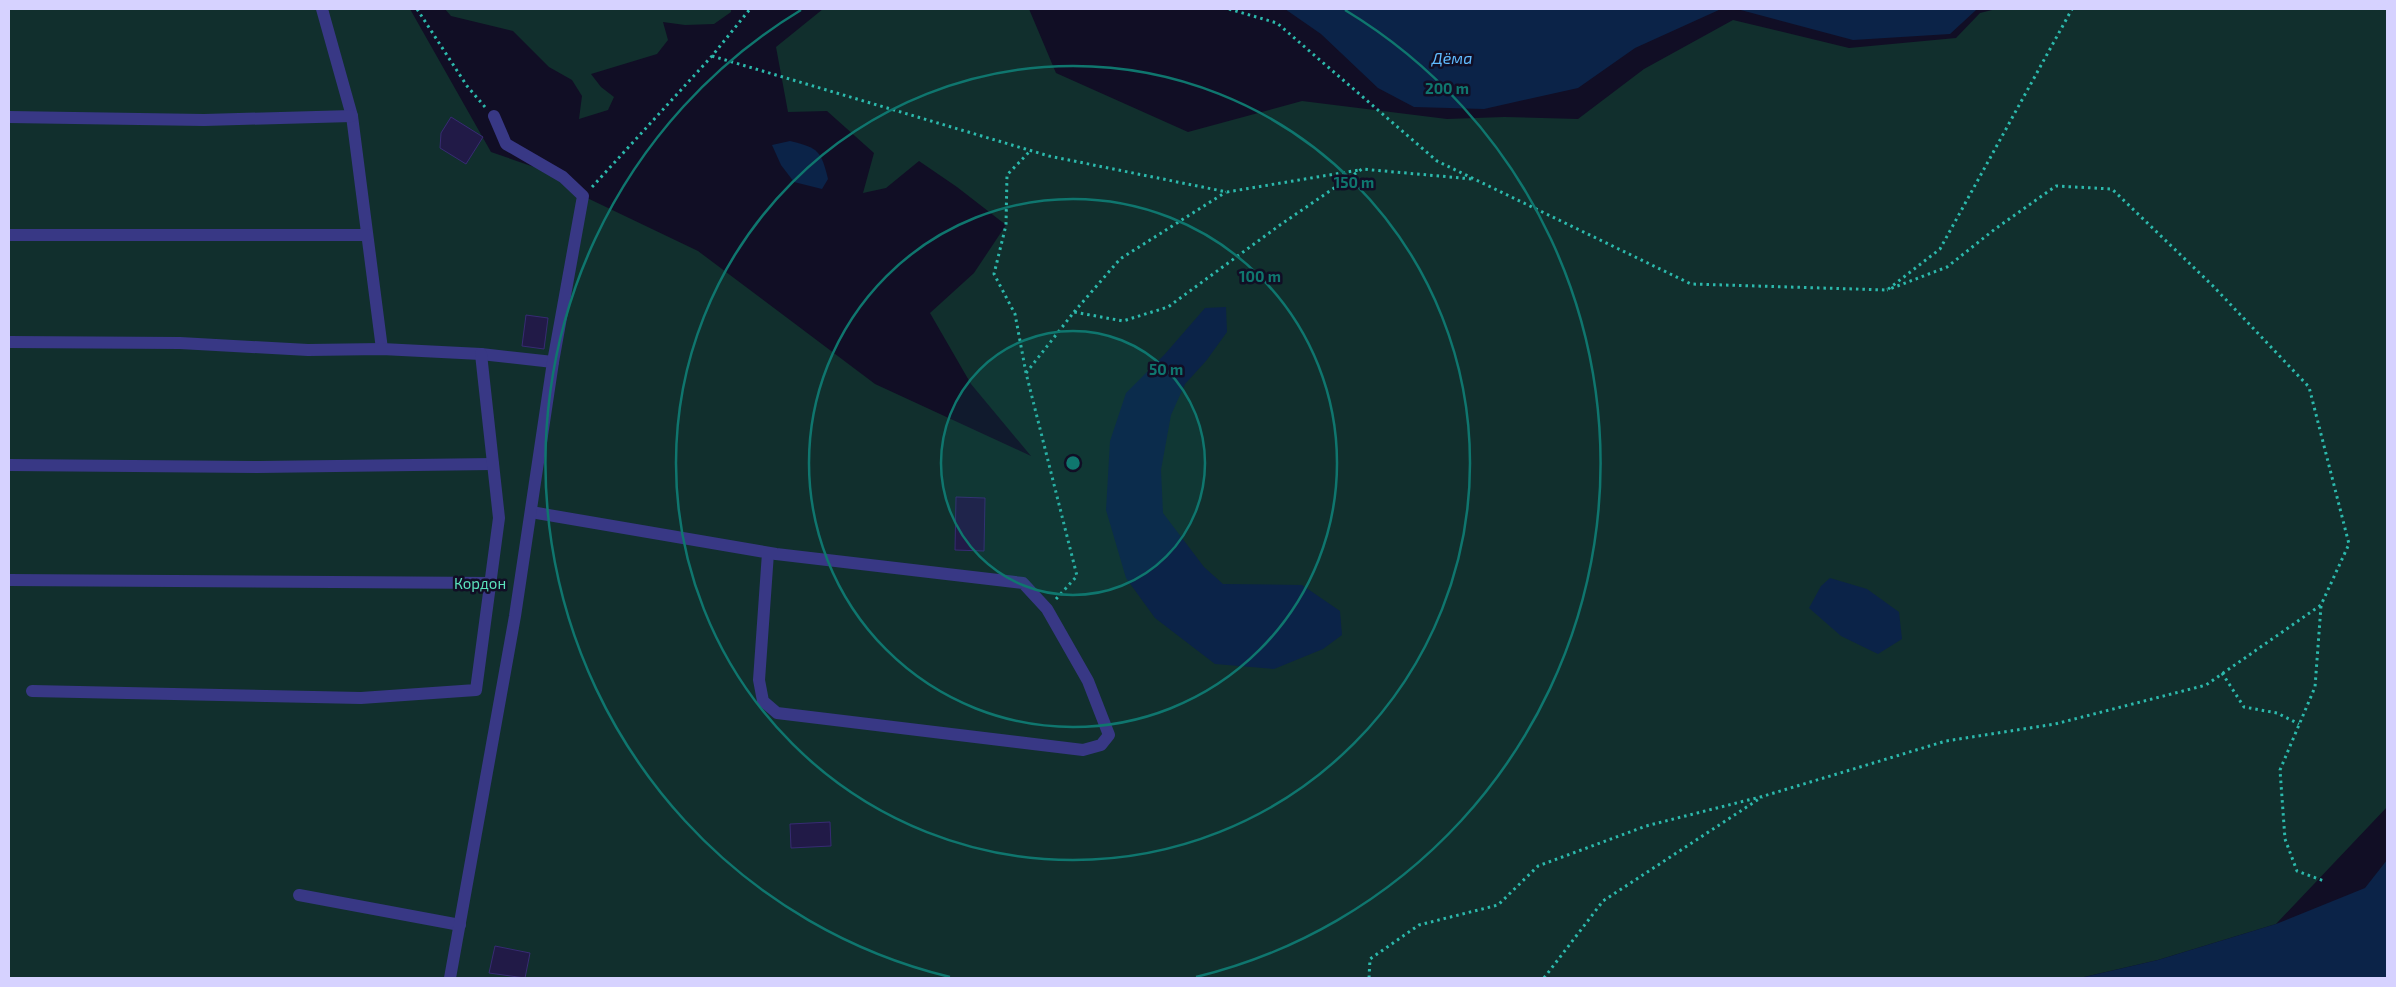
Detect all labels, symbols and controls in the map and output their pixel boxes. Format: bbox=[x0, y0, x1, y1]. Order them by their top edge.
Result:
water label: Дёма bbox=[1431, 48, 1472, 67]
text: 200 m bbox=[1425, 79, 1469, 97]
text: 150 m bbox=[1334, 173, 1374, 191]
text: 100 m bbox=[1239, 267, 1281, 285]
text: 50 m bbox=[1149, 360, 1183, 378]
centre of rings bbox=[1064, 454, 1082, 472]
park label: Кордон bbox=[454, 574, 506, 592]

